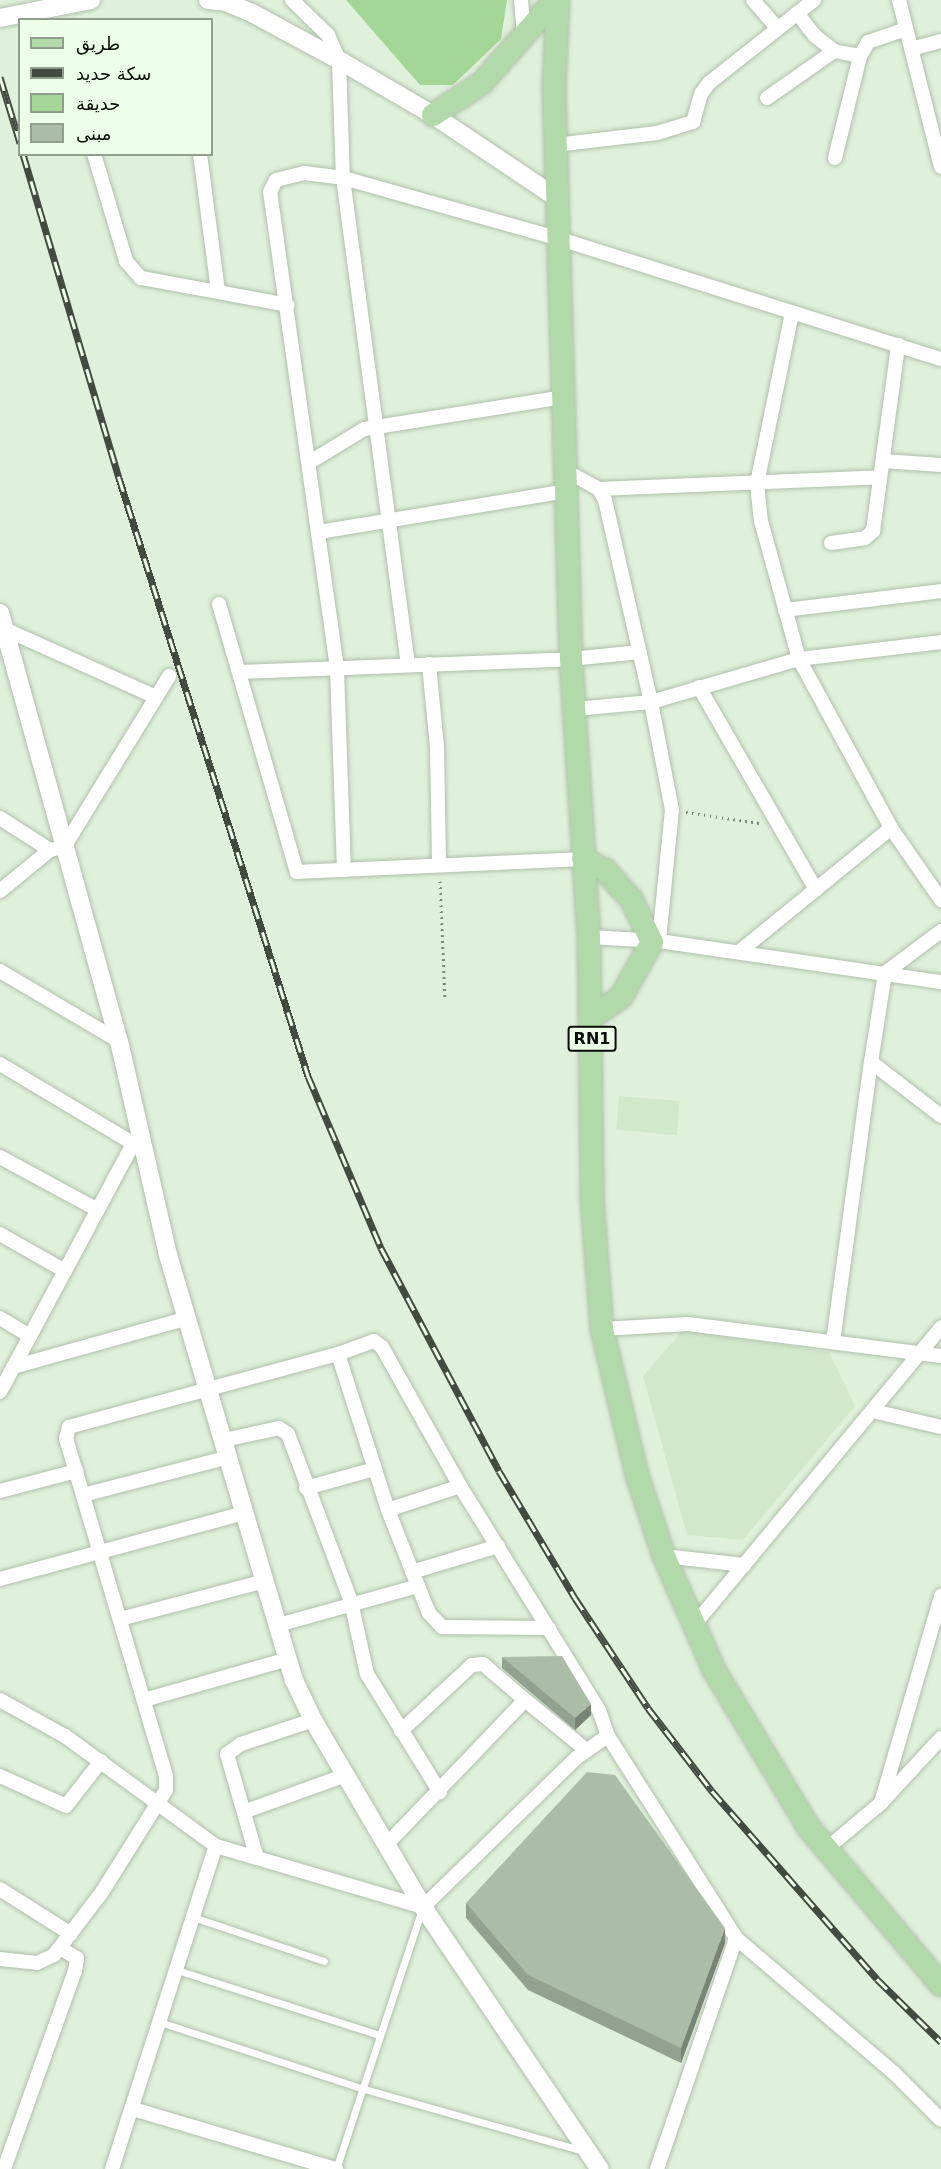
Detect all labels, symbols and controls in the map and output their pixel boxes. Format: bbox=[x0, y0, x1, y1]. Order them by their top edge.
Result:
legend bbox=[18, 18, 213, 156]
text: طريق bbox=[76, 33, 120, 54]
text: سكة حديد bbox=[76, 63, 151, 84]
text: حديقة bbox=[76, 93, 120, 114]
text: مبنى bbox=[76, 123, 112, 144]
road number: RN1 bbox=[566, 1026, 618, 1052]

